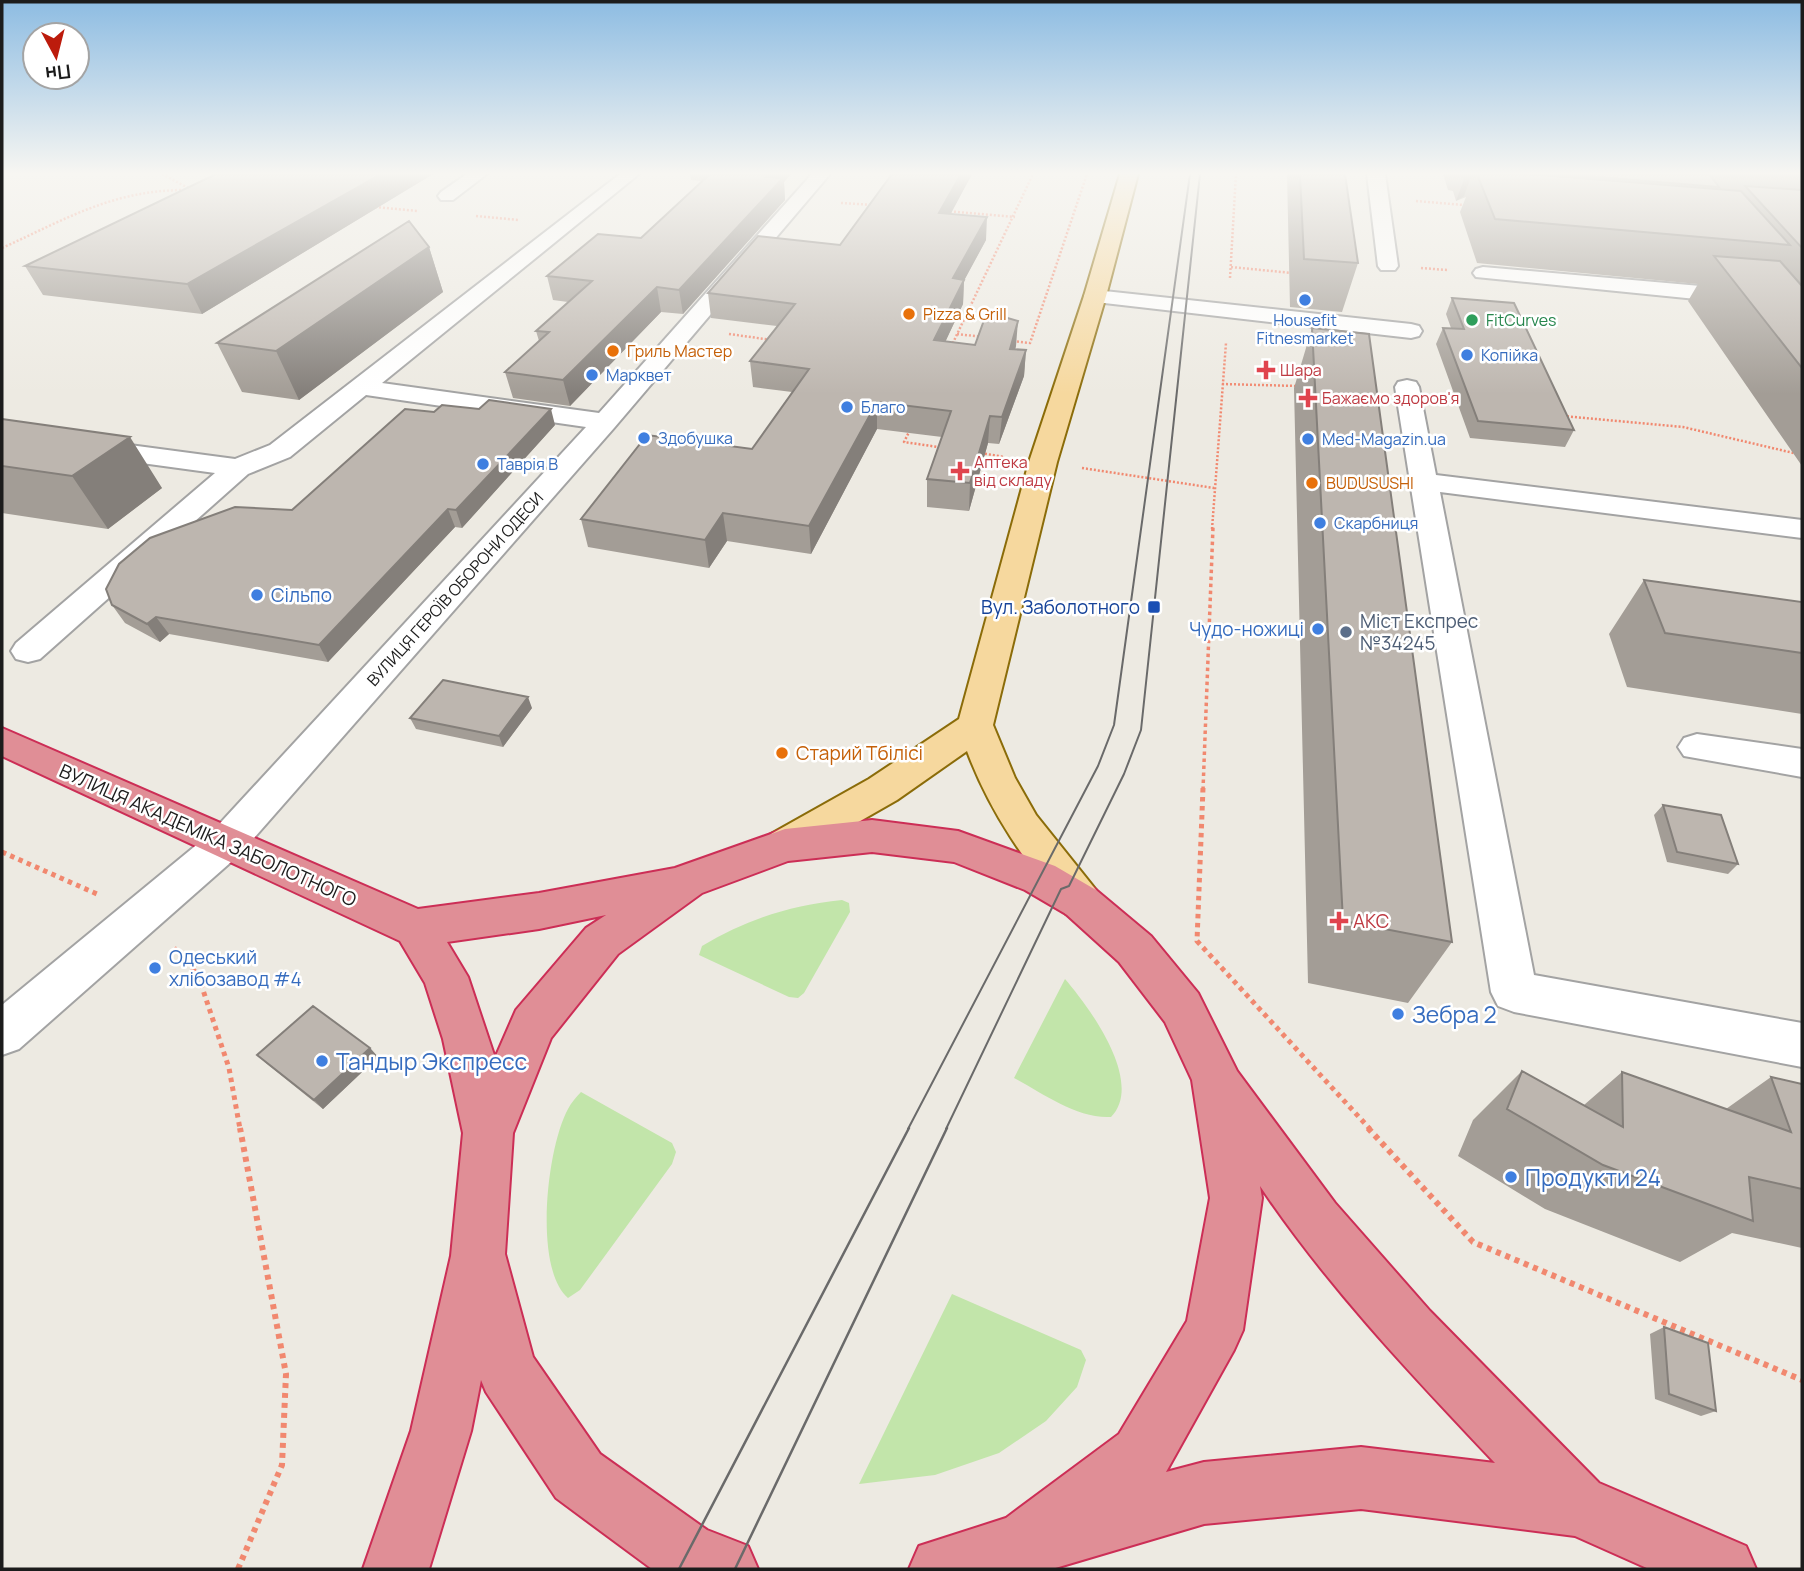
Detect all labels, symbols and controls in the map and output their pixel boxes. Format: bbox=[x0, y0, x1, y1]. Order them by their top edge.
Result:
north arrow bbox=[21, 21, 91, 91]
text: Пн bbox=[44, 58, 72, 87]
marker: Housefit Fitnesmarket bbox=[1297, 292, 1313, 308]
place label: Pizza & Grill bbox=[923, 303, 1007, 325]
marker: Pizza & Grill bbox=[901, 306, 917, 322]
place label: Housefit Fitnesmarket bbox=[1256, 309, 1354, 349]
place label: FitCurves bbox=[1486, 309, 1556, 331]
marker: FitCurves bbox=[1464, 312, 1480, 328]
place label: Гриль Мастер bbox=[627, 340, 732, 362]
marker: Гриль Мастер bbox=[605, 343, 621, 359]
place label: Копійка bbox=[1481, 344, 1538, 366]
marker: Копійка bbox=[1459, 347, 1475, 363]
place label: Шара bbox=[1280, 359, 1322, 381]
marker: Шара bbox=[1258, 362, 1274, 378]
place label: Марквет bbox=[606, 364, 672, 386]
marker: Марквет bbox=[584, 367, 600, 383]
place label: Бажаємо здоров'я bbox=[1322, 387, 1459, 409]
marker: Бажаємо здоров'я bbox=[1300, 390, 1316, 406]
place label: Благо bbox=[861, 396, 906, 418]
marker: Благо bbox=[839, 399, 855, 415]
place label: Здобушка bbox=[658, 427, 733, 449]
place label: Med-Magazin.ua bbox=[1322, 428, 1446, 450]
marker: Здобушка bbox=[636, 430, 652, 446]
marker: Med-Magazin.ua bbox=[1300, 431, 1316, 447]
place label: Аптека від складу bbox=[974, 451, 1052, 491]
place label: Таврія В bbox=[497, 453, 558, 475]
marker: Таврія В bbox=[475, 456, 491, 472]
marker: Аптека від складу bbox=[952, 463, 968, 479]
place label: BUDUSUSHI bbox=[1326, 472, 1414, 494]
marker: BUDUSUSHI bbox=[1304, 475, 1320, 491]
street label: ВУЛИЦЯ ГЕРОЇВ ОБОРОНИ ОДЕСИ bbox=[362, 487, 548, 691]
place label: Скарбниця bbox=[1334, 512, 1418, 534]
marker: Скарбниця bbox=[1312, 515, 1328, 531]
place label: Сільпо bbox=[271, 582, 332, 608]
marker: Сільпо bbox=[249, 587, 265, 603]
place label: Вул. Заболотного bbox=[981, 594, 1140, 620]
marker: Вул. Заболотного bbox=[1146, 599, 1162, 615]
place label: Міст Експрес №34245 bbox=[1360, 608, 1478, 656]
place label: Чудо-ножиці bbox=[1189, 616, 1304, 642]
marker: Чудо-ножиці bbox=[1310, 621, 1326, 637]
marker: Міст Експрес №34245 bbox=[1338, 624, 1354, 640]
place label: Старий Тбілісі bbox=[796, 740, 923, 766]
marker: Старий Тбілісі bbox=[774, 745, 790, 761]
street label: ВУЛИЦЯ АКАДЕМІКА ЗАБОЛОТНОГО bbox=[55, 758, 361, 913]
place label: АКС bbox=[1353, 908, 1389, 934]
marker: АКС bbox=[1331, 913, 1347, 929]
place label: Одеський хлібозавод #4 bbox=[169, 944, 302, 992]
marker: Одеський хлібозавод #4 bbox=[147, 960, 163, 976]
place label: Зебра 2 bbox=[1412, 998, 1497, 1030]
marker: Зебра 2 bbox=[1390, 1006, 1406, 1022]
place label: Тандыр Экспресс bbox=[336, 1045, 527, 1077]
marker: Тандыр Экспресс bbox=[314, 1053, 330, 1069]
place label: Продукти 24 bbox=[1525, 1161, 1661, 1193]
marker: Продукти 24 bbox=[1503, 1169, 1519, 1185]

